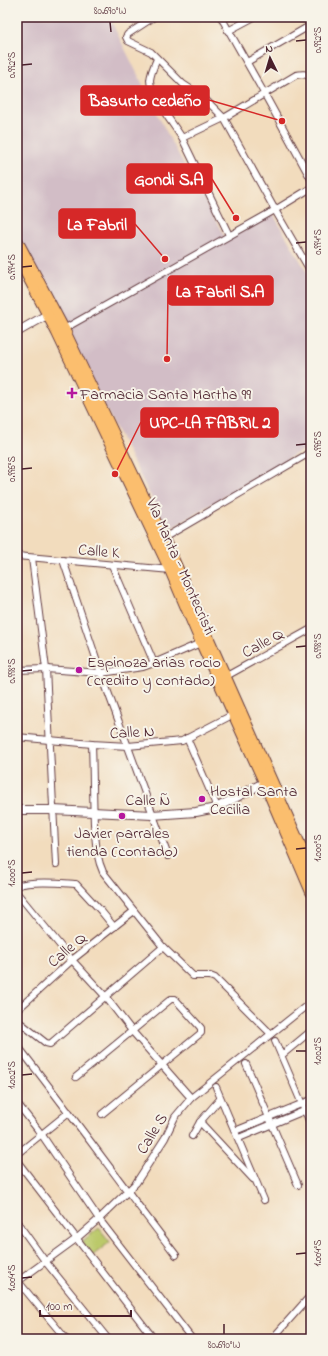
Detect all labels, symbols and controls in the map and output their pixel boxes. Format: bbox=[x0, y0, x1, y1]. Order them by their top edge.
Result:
text: 80.690°W bbox=[94, 4, 126, 19]
text: 0.992°S bbox=[311, 26, 326, 53]
north arrow bbox=[250, 38, 290, 78]
text: N bbox=[265, 41, 274, 57]
text: 0.992°S bbox=[5, 51, 20, 78]
callout: Basurto cedeño bbox=[81, 86, 209, 115]
text: Basurto cedeño bbox=[88, 89, 201, 114]
callout: Gondi S.A bbox=[127, 164, 212, 193]
text: Gondi S.A bbox=[134, 168, 204, 193]
callout: La Fabril bbox=[59, 209, 135, 238]
text: La Fabril bbox=[67, 213, 127, 238]
text: 0.994°S bbox=[311, 229, 326, 255]
text: 0.994°S bbox=[5, 254, 20, 280]
callout: La Fabril S.A bbox=[168, 276, 273, 305]
text: La Fabril S.A bbox=[175, 280, 265, 305]
place label: Farmacia Santa Martha 99 bbox=[79, 383, 251, 407]
marker: Farmacia Santa Martha 99 bbox=[67, 388, 77, 398]
callout: UPC-LA FABRIL 2 bbox=[141, 408, 278, 437]
text: UPC-LA FABRIL 2 bbox=[149, 411, 271, 436]
text: 0.996°S bbox=[311, 430, 326, 457]
text: 0.996°S bbox=[5, 455, 20, 482]
street label: Vía Manta - Montecristi bbox=[139, 493, 221, 639]
street label: Calle K bbox=[77, 538, 121, 566]
street label: Calle Q bbox=[238, 622, 289, 665]
text: 0.998°S bbox=[311, 633, 326, 659]
place label: Espinoza arias rocio (credito y contado) bbox=[87, 651, 221, 693]
text: 0.998°S bbox=[5, 658, 20, 684]
marker: Espinoza arias rocio (credito y contado) bbox=[74, 665, 84, 675]
street label: Calle N bbox=[109, 720, 155, 746]
place label: Hostal Santa Cecilia bbox=[210, 780, 297, 822]
street label: Calle Ñ bbox=[126, 789, 170, 813]
marker: Hostal Santa Cecilia bbox=[197, 794, 207, 804]
marker: Javier parrales tienda (contado) bbox=[117, 811, 127, 821]
place label: Javier parrales tienda (contado) bbox=[66, 822, 178, 864]
text: 1.000°S bbox=[311, 834, 326, 862]
text: 1.000°S bbox=[5, 859, 20, 887]
street label: Calle Q bbox=[43, 927, 92, 974]
text: 1.002°S bbox=[311, 1036, 326, 1065]
text: 1.002°S bbox=[5, 1060, 20, 1089]
street label: Calle S bbox=[131, 1109, 174, 1159]
text: 1.004°S bbox=[311, 1239, 326, 1267]
text: 1.004°S bbox=[5, 1264, 20, 1292]
scale bar bbox=[40, 1292, 131, 1318]
text: 100 m bbox=[46, 1298, 73, 1316]
text: 80.690°W bbox=[208, 1338, 240, 1353]

